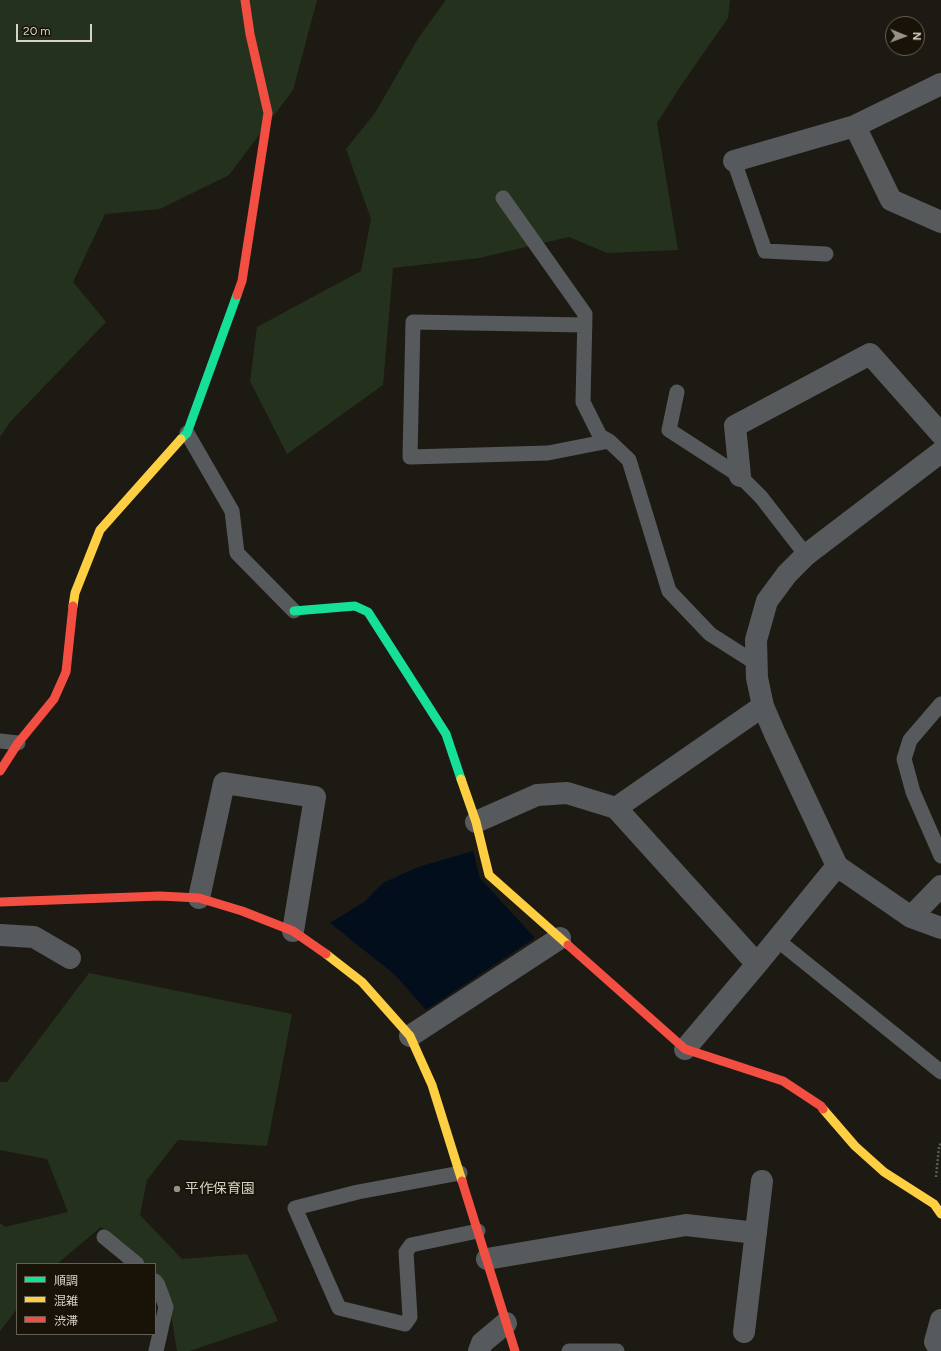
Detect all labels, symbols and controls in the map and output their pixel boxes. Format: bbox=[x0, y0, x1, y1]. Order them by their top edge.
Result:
scale bar bbox=[18, 16, 94, 42]
north arrow bbox=[885, 16, 925, 56]
text: 20 m bbox=[23, 24, 51, 38]
text: N bbox=[910, 32, 923, 41]
place label: 平作保育園 bbox=[185, 1181, 255, 1197]
marker: 平作保育園 bbox=[172, 1184, 182, 1194]
legend bbox=[16, 1263, 156, 1335]
text: 順調 bbox=[54, 1274, 78, 1288]
text: 混雑 bbox=[54, 1294, 78, 1308]
text: 渋滞 bbox=[54, 1314, 78, 1328]

